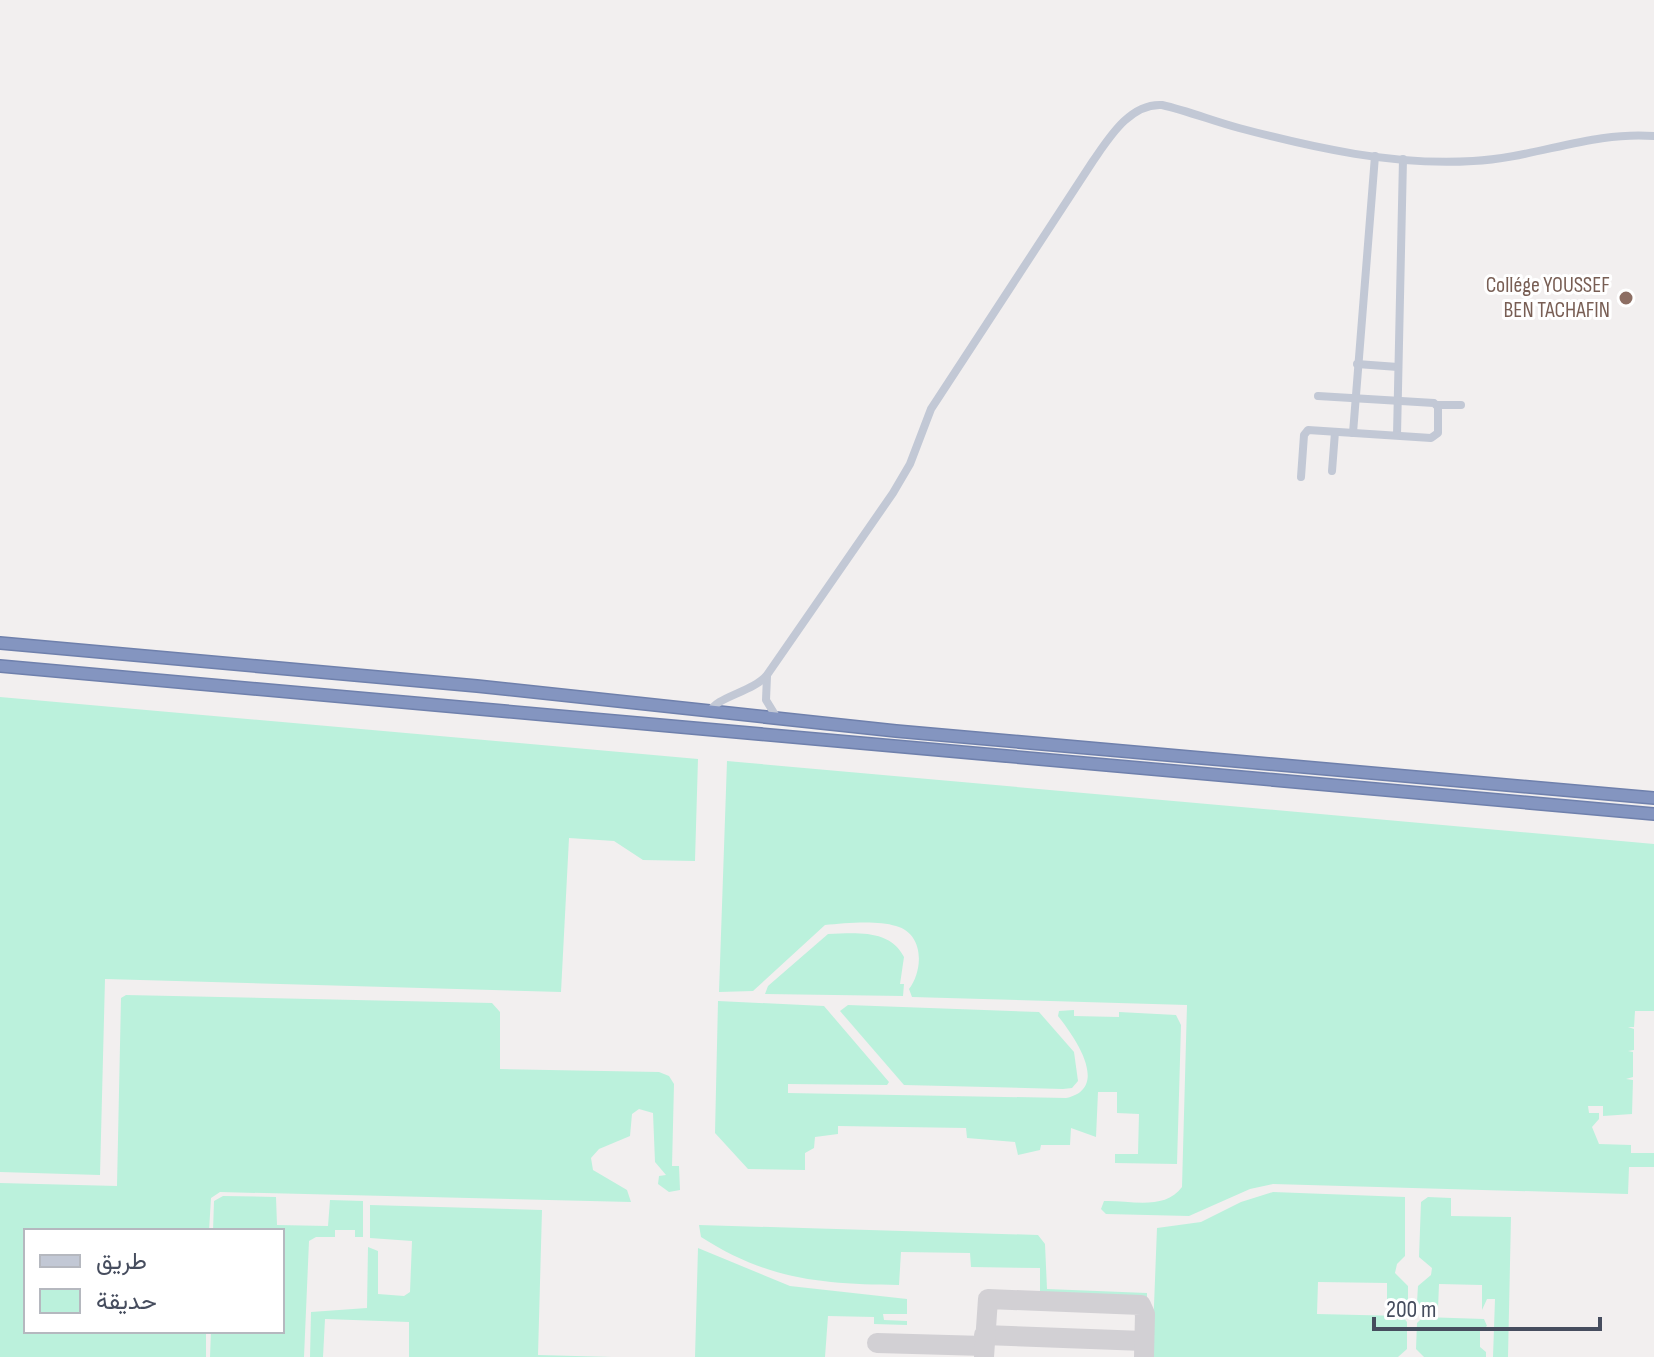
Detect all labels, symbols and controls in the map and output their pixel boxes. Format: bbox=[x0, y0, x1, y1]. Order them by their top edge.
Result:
place label: Collége YOUSSEF BEN TACHAFIN bbox=[1486, 272, 1610, 324]
marker: Collége YOUSSEF BEN TACHAFIN bbox=[1617, 289, 1635, 307]
legend bbox=[24, 1229, 284, 1333]
text: طريق bbox=[96, 1247, 147, 1276]
scale bar bbox=[1374, 1281, 1600, 1331]
text: حديقة bbox=[96, 1287, 157, 1316]
text: 200 m bbox=[1386, 1295, 1437, 1324]

